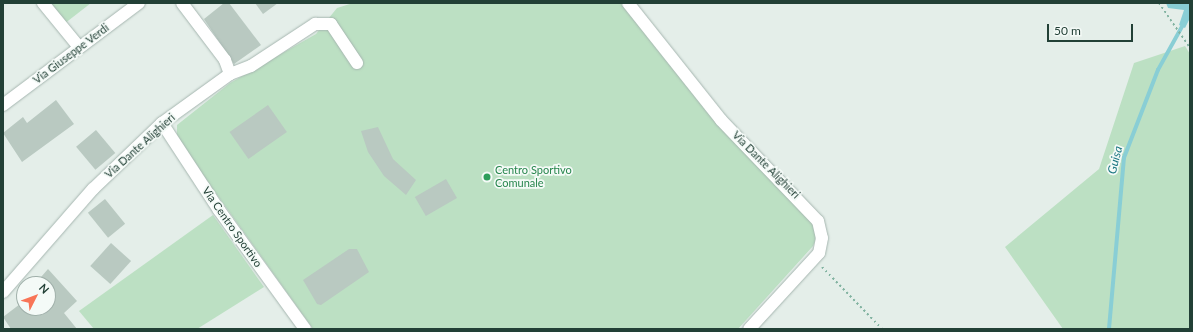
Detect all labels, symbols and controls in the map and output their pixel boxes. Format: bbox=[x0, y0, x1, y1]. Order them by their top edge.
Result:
scale bar bbox=[1049, 16, 1135, 42]
street label: Via Giuseppe Verdi bbox=[30, 21, 112, 87]
text: 50 m bbox=[1054, 23, 1081, 38]
street label: Via Dante Alighieri bbox=[102, 111, 178, 181]
street label: Via Dante Alighieri bbox=[729, 128, 803, 202]
water label: Guisa bbox=[1105, 145, 1125, 175]
place label: Centro Sportivo Comunale bbox=[495, 164, 572, 190]
marker: Centro Sportivo Comunale bbox=[482, 172, 492, 182]
street label: Via Centro Sportivo bbox=[199, 184, 265, 270]
north arrow bbox=[16, 276, 56, 316]
text: N bbox=[37, 281, 52, 296]

